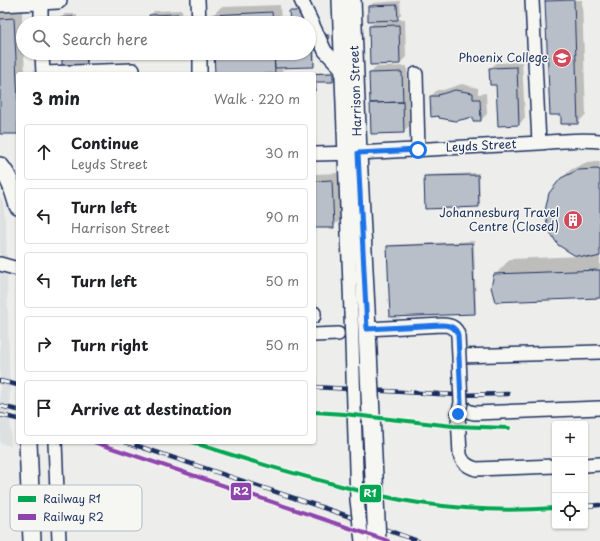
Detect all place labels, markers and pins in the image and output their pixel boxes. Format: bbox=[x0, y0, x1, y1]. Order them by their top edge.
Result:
school or university icon: Phoenix College bbox=[551, 47, 573, 69]
place label: Phoenix College bbox=[459, 48, 548, 66]
place label: Johannesburg Travel Centre (Closed) bbox=[439, 203, 559, 235]
building icon: Johannesburg Travel Centre (Closed) bbox=[562, 209, 584, 231]

